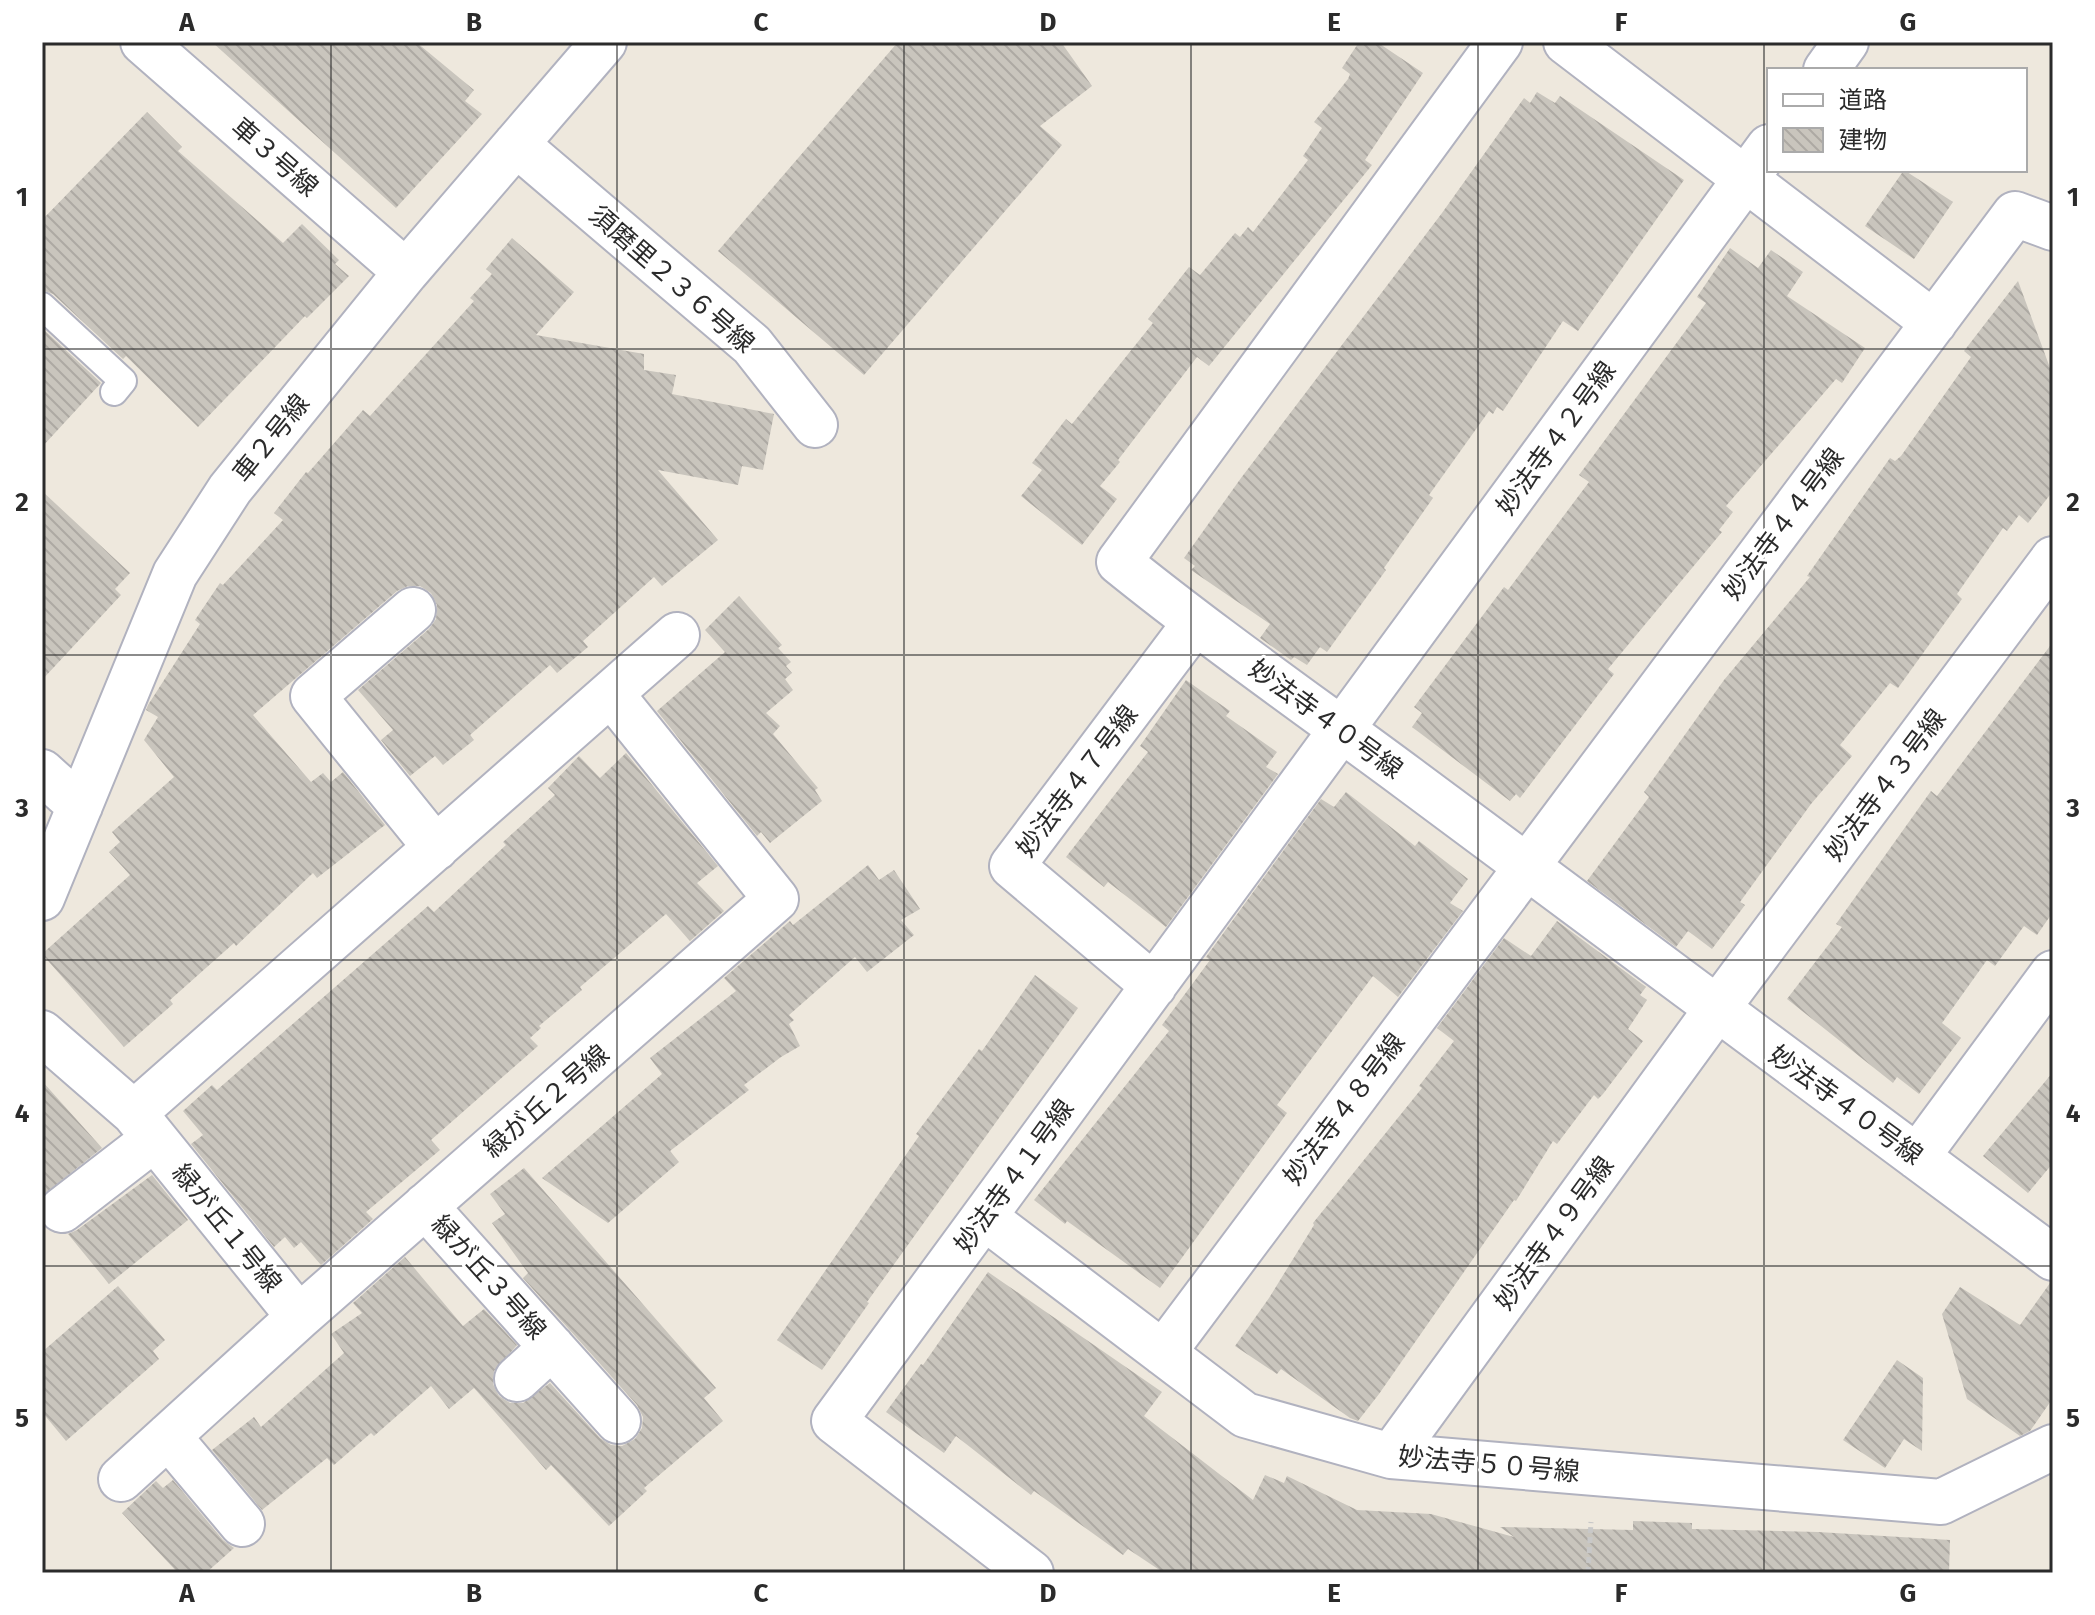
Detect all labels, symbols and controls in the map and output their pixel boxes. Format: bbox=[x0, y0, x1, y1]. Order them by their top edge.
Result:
text: A bbox=[178, 7, 195, 38]
text: B bbox=[466, 7, 482, 38]
text: C bbox=[754, 7, 769, 38]
text: D bbox=[1040, 7, 1057, 38]
text: E bbox=[1327, 7, 1341, 38]
text: F bbox=[1615, 7, 1628, 38]
text: G bbox=[1900, 7, 1916, 38]
legend bbox=[1767, 68, 2027, 172]
text: 道路 bbox=[1839, 86, 1887, 114]
street label: 車３号線 bbox=[225, 112, 324, 203]
text: 建物 bbox=[1839, 126, 1887, 154]
text: 1 bbox=[16, 182, 28, 213]
text: 1 bbox=[2067, 182, 2079, 213]
street label: 須磨里２３６号線 bbox=[583, 199, 760, 359]
street label: 妙法寺４２号線 bbox=[1490, 356, 1622, 521]
street label: 車２号線 bbox=[227, 388, 316, 488]
street label: 妙法寺４４号線 bbox=[1716, 442, 1851, 606]
text: 2 bbox=[15, 487, 29, 518]
text: 2 bbox=[2066, 487, 2080, 518]
street label: 妙法寺４０号線 bbox=[1243, 653, 1408, 785]
street label: 妙法寺４７号線 bbox=[1010, 699, 1145, 863]
street label: 妙法寺４３号線 bbox=[1818, 703, 1953, 867]
text: 3 bbox=[14, 793, 29, 824]
text: 3 bbox=[2065, 793, 2080, 824]
street label: 妙法寺４８号線 bbox=[1277, 1027, 1412, 1191]
street label: 緑が丘２号線 bbox=[477, 1039, 615, 1164]
street label: 妙法寺４０号線 bbox=[1763, 1039, 1928, 1171]
street label: 妙法寺４１号線 bbox=[948, 1094, 1080, 1259]
text: 4 bbox=[15, 1098, 30, 1129]
text: 4 bbox=[2066, 1098, 2081, 1129]
street label: 妙法寺４９号線 bbox=[1488, 1151, 1620, 1316]
street label: 緑が丘１号線 bbox=[165, 1158, 288, 1299]
street label: 緑が丘３号線 bbox=[425, 1209, 552, 1346]
text: 5 bbox=[15, 1403, 29, 1434]
text: 5 bbox=[2066, 1403, 2080, 1434]
street label: 妙法寺５０号線 bbox=[1397, 1441, 1581, 1488]
text: A bbox=[178, 1578, 195, 1609]
text: B bbox=[466, 1578, 482, 1609]
text: C bbox=[754, 1578, 769, 1609]
text: D bbox=[1040, 1578, 1057, 1609]
text: E bbox=[1327, 1578, 1341, 1609]
text: F bbox=[1615, 1578, 1628, 1609]
text: G bbox=[1900, 1578, 1916, 1609]

